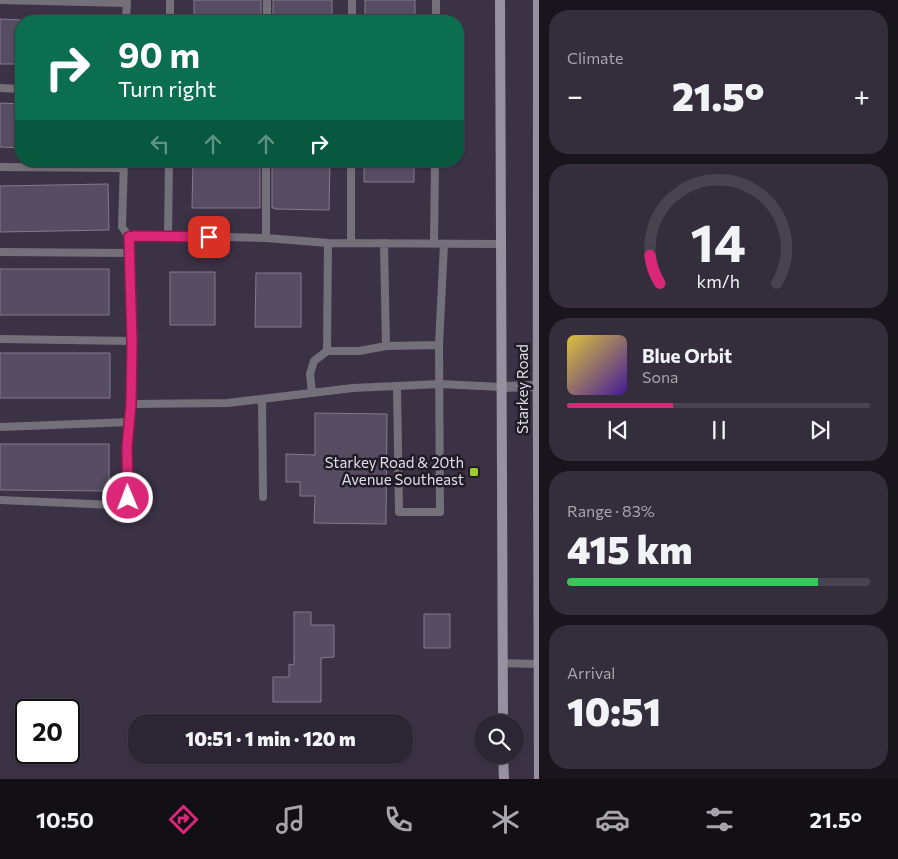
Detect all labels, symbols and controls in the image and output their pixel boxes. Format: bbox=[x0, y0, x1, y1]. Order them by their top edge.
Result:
text: 90 m bbox=[118, 32, 200, 75]
icon: right bbox=[35, 35, 100, 100]
text: Climate bbox=[567, 48, 623, 67]
text: 21.5° bbox=[672, 72, 765, 119]
text: Turn right bbox=[118, 75, 216, 102]
text: − bbox=[567, 78, 583, 112]
text: + bbox=[854, 78, 870, 112]
icon: left bbox=[146, 130, 174, 158]
icon: ahead bbox=[199, 130, 227, 158]
icon: ahead bbox=[252, 130, 280, 158]
icon: right bbox=[305, 130, 333, 158]
text: 14 bbox=[691, 209, 746, 273]
pin bbox=[188, 216, 230, 258]
icon: arrive bbox=[195, 223, 223, 251]
text: km/h bbox=[697, 270, 740, 292]
street label: Starkey Road bbox=[513, 344, 531, 434]
text: Blue Orbit bbox=[642, 344, 732, 367]
text: Sona bbox=[642, 367, 678, 386]
icon: previous bbox=[604, 416, 632, 444]
icon: pause bbox=[705, 416, 733, 444]
icon: next bbox=[806, 416, 834, 444]
place label: Starkey Road & 20th Avenue Southeast bbox=[325, 453, 464, 488]
marker: Starkey Road & 20th Avenue Southeast bbox=[468, 466, 480, 478]
position arrow bbox=[101, 471, 153, 523]
text: Range · 83% bbox=[567, 501, 655, 520]
text: 415 km bbox=[567, 525, 692, 572]
text: Arrival bbox=[567, 663, 615, 682]
text: 10:51 bbox=[567, 687, 661, 734]
speed limit sign: 20 bbox=[15, 699, 80, 764]
map controls bbox=[474, 714, 524, 764]
button: search bbox=[474, 714, 524, 764]
text: 10:51 · 1 min · 120 m bbox=[185, 727, 356, 750]
icon: directions bbox=[166, 802, 201, 837]
icon: music bbox=[273, 802, 308, 837]
icon: phone bbox=[381, 802, 416, 837]
icon: climate bbox=[488, 802, 523, 837]
icon: car bbox=[595, 802, 630, 837]
icon: filters bbox=[702, 802, 737, 837]
text: 10:50 bbox=[36, 806, 94, 833]
text: 21.5° bbox=[810, 806, 862, 833]

